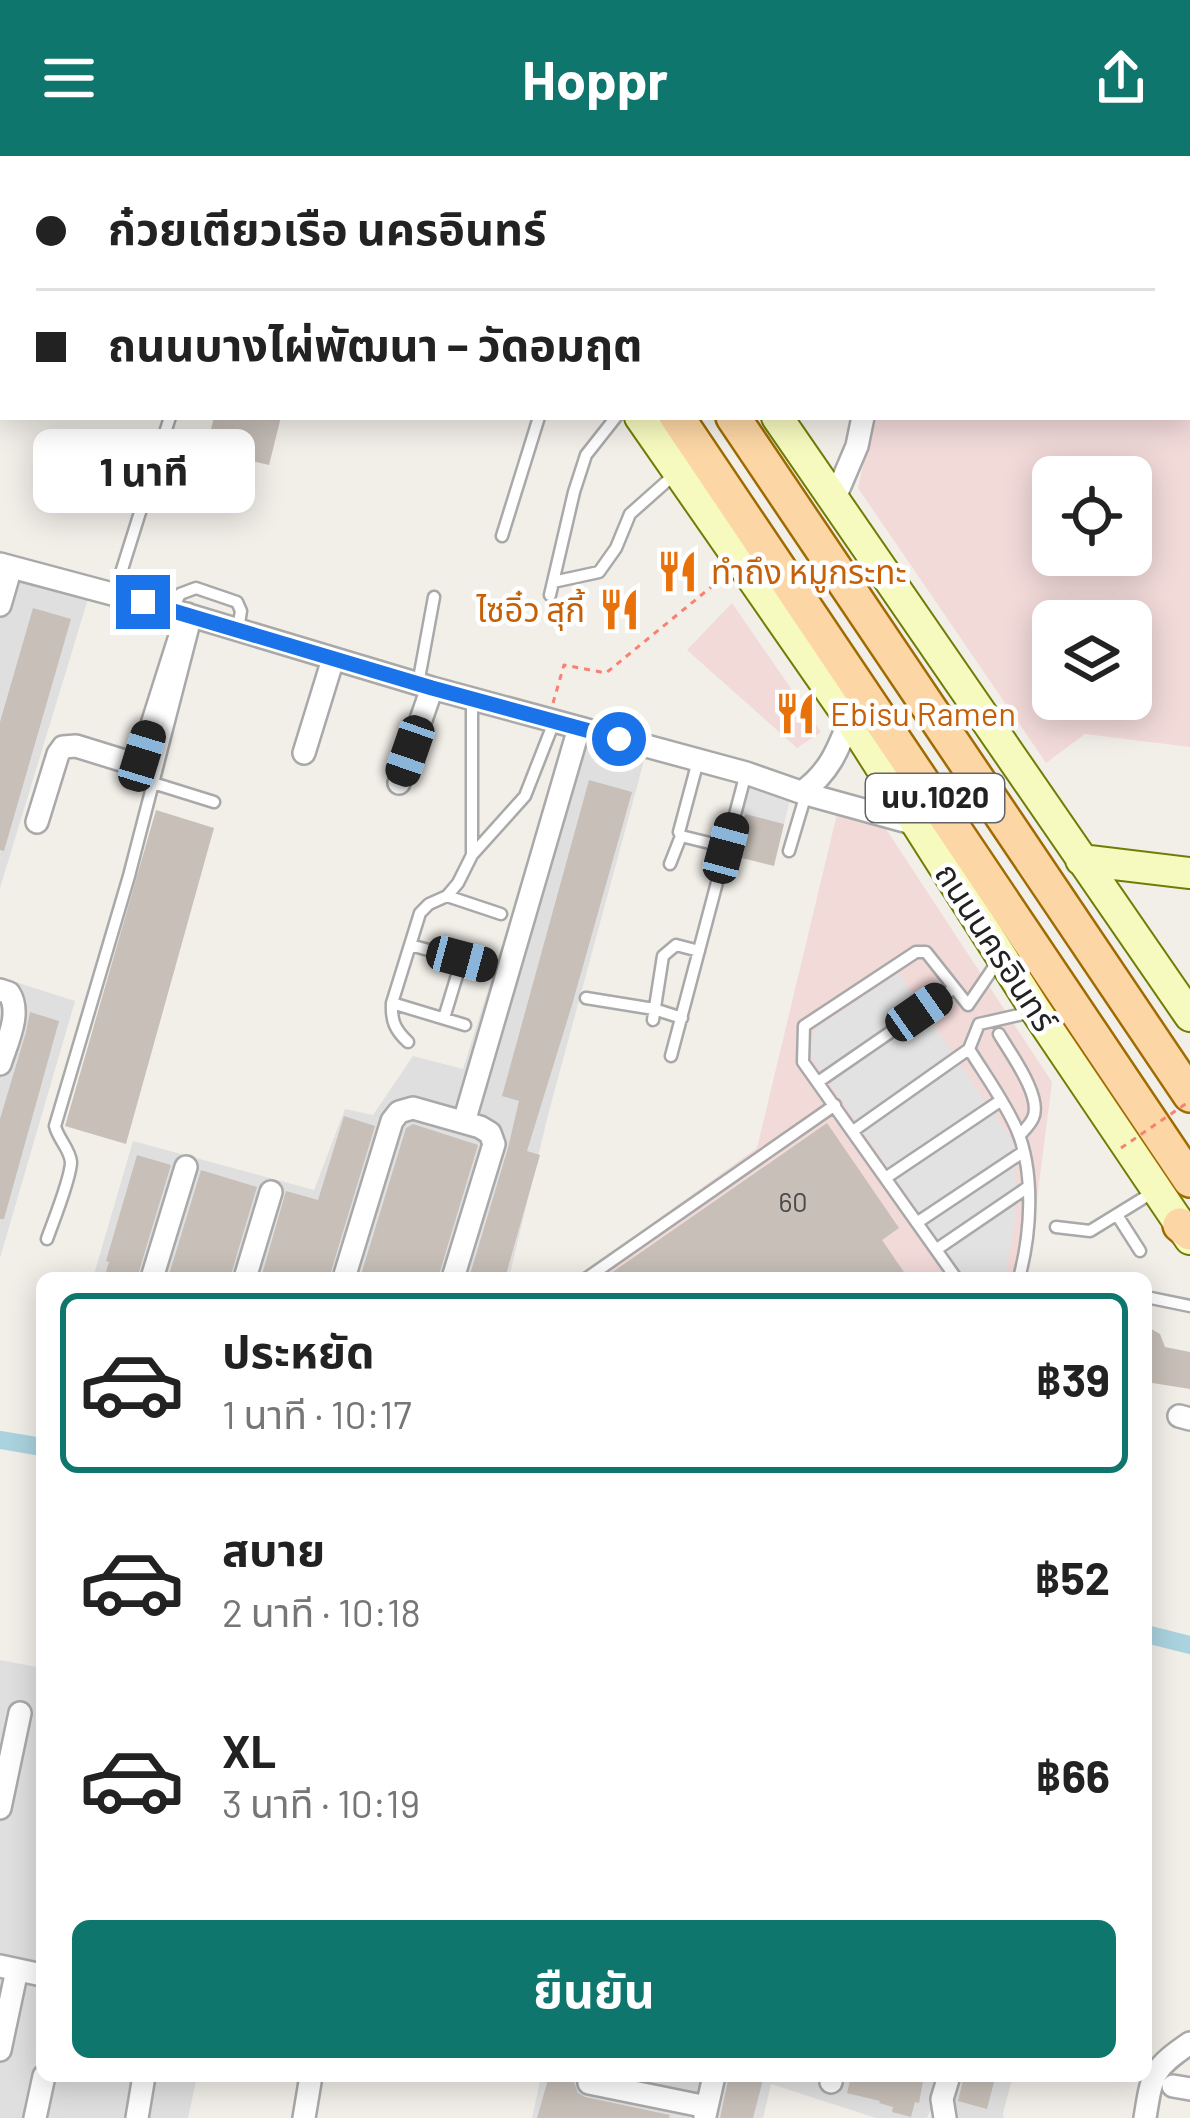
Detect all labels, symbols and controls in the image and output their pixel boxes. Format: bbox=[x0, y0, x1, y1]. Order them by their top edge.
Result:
icon: menu bbox=[36, 45, 102, 111]
icon: share bbox=[1088, 45, 1154, 111]
text: Hoppr bbox=[522, 46, 668, 111]
text: ก๋วยเตียวเรือ นครอินทร์ bbox=[108, 200, 546, 254]
text: ถนนบางไผ่พัฒนา – วัดอมฤต bbox=[108, 316, 643, 370]
callout: 1 นาที bbox=[32, 428, 254, 512]
text: 1 นาที bbox=[100, 447, 188, 494]
map controls bbox=[1032, 456, 1152, 720]
button: locate bbox=[1032, 456, 1152, 576]
restaurant icon: ทำถึง หมูกระทะ bbox=[654, 549, 700, 595]
place label: ทำถึง หมูกระทะ bbox=[711, 551, 907, 593]
route end bbox=[116, 575, 170, 629]
restaurant icon: ไซอิ๋ว สุกี้ bbox=[596, 587, 642, 633]
place label: ไซอิ๋ว สุกี้ bbox=[476, 588, 585, 631]
button: layers bbox=[1032, 600, 1152, 720]
restaurant icon: Ebisu Ramen bbox=[773, 691, 819, 737]
place label: Ebisu Ramen bbox=[830, 693, 1016, 733]
car bbox=[381, 711, 439, 791]
route start bbox=[592, 712, 646, 766]
car bbox=[114, 716, 170, 796]
road number: นบ.1020 bbox=[866, 774, 1004, 822]
car bbox=[699, 809, 753, 887]
street label: ถนนนครอินทร์ bbox=[928, 855, 1067, 1039]
car bbox=[423, 932, 501, 986]
car bbox=[879, 977, 959, 1047]
house number: 60 bbox=[778, 1185, 808, 1217]
text: ประหยัด bbox=[222, 1323, 375, 1377]
icon: car bbox=[78, 1329, 186, 1437]
text: ฿39 bbox=[1036, 1352, 1110, 1406]
text: 1 นาที · 10:17 bbox=[222, 1390, 412, 1437]
text: สบาย bbox=[222, 1521, 325, 1575]
icon: car bbox=[78, 1527, 186, 1635]
text: ฿52 bbox=[1034, 1550, 1110, 1604]
text: 2 นาที · 10:18 bbox=[222, 1588, 421, 1635]
text: XL bbox=[222, 1723, 276, 1777]
icon: car bbox=[78, 1725, 186, 1833]
text: ฿66 bbox=[1036, 1748, 1110, 1802]
text: 3 นาที · 10:19 bbox=[222, 1779, 420, 1826]
button: ยืนยัน bbox=[72, 1920, 1116, 2058]

